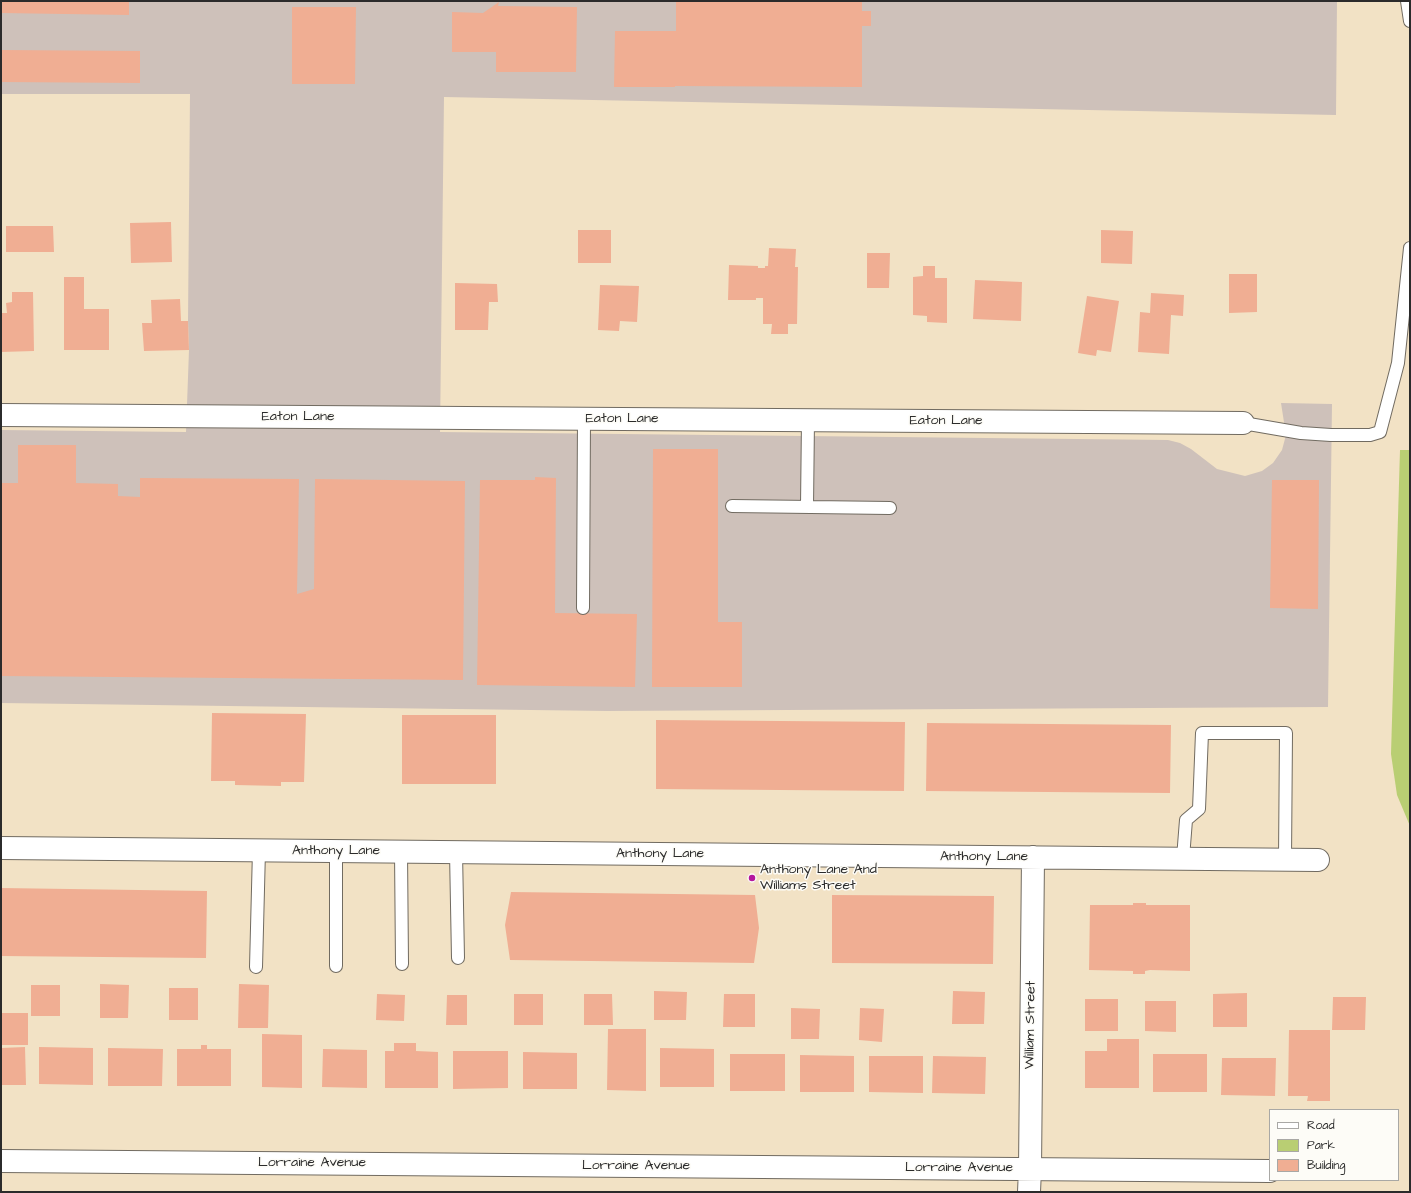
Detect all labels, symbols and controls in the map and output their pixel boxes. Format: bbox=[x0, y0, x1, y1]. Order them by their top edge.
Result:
street label: Eaton Lane bbox=[262, 409, 334, 425]
street label: Eaton Lane bbox=[586, 411, 658, 427]
street label: Eaton Lane bbox=[910, 413, 982, 429]
street label: Anthony Lane bbox=[292, 843, 380, 859]
street label: Anthony Lane bbox=[616, 846, 704, 862]
street label: Anthony Lane bbox=[940, 849, 1028, 865]
place label: Anthony Lane And Williams Street bbox=[760, 862, 877, 894]
marker: Anthony Lane And Williams Street bbox=[747, 873, 757, 883]
street label: William Street bbox=[1022, 981, 1040, 1069]
legend bbox=[1269, 1109, 1399, 1181]
text: Road bbox=[1307, 1117, 1335, 1134]
text: Park bbox=[1307, 1137, 1335, 1154]
street label: Lorraine Avenue bbox=[258, 1155, 366, 1171]
text: Building bbox=[1307, 1157, 1345, 1174]
street label: Lorraine Avenue bbox=[582, 1158, 690, 1174]
street label: Lorraine Avenue bbox=[905, 1160, 1013, 1176]

